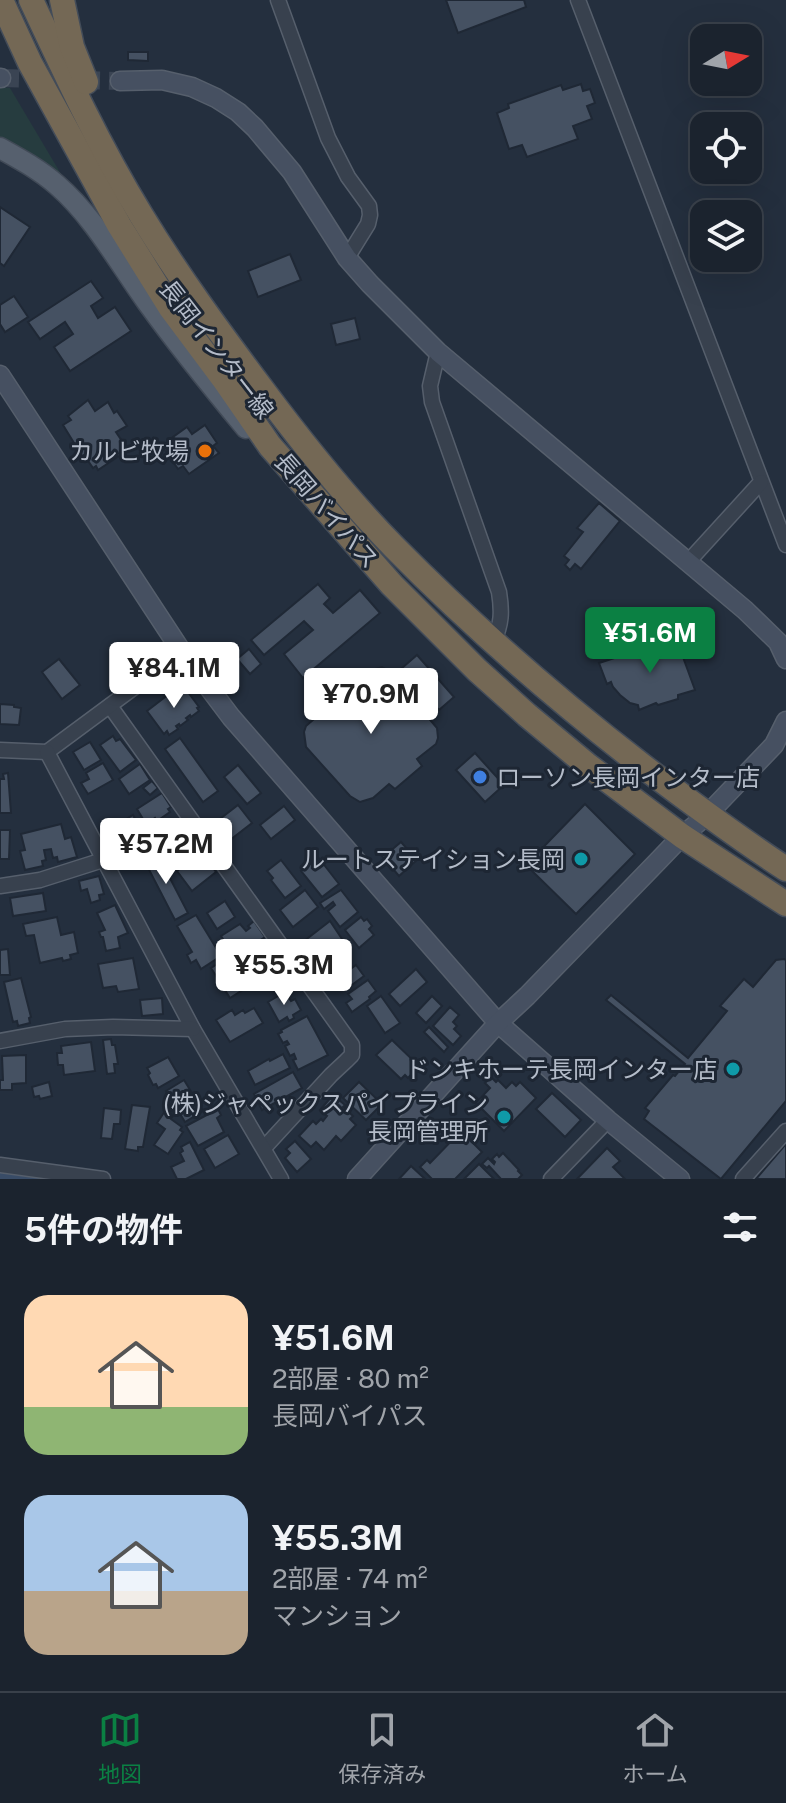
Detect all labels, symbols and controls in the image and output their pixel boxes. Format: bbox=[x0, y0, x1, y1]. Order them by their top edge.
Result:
north arrow bbox=[690, 24, 762, 96]
map controls bbox=[690, 24, 762, 272]
button: locate bbox=[690, 112, 762, 184]
button: layers bbox=[690, 200, 762, 272]
street label: 長岡インター線 bbox=[154, 274, 280, 424]
place label: カルビ牧場 bbox=[69, 437, 189, 465]
marker: カルビ牧場 bbox=[196, 442, 214, 460]
street label: 長岡バイパス bbox=[269, 447, 385, 573]
pin: ¥51.6M bbox=[585, 607, 715, 675]
text: ¥51.6M bbox=[603, 617, 697, 648]
pin: ¥84.1M bbox=[109, 642, 239, 710]
text: ¥84.1M bbox=[127, 652, 221, 683]
pin: ¥70.9M bbox=[306, 668, 436, 736]
text: ¥70.9M bbox=[322, 678, 420, 709]
place label: ローソン長岡インター店 bbox=[496, 763, 760, 791]
marker: ローソン長岡インター店 bbox=[471, 768, 489, 786]
pin: ¥57.2M bbox=[101, 818, 231, 886]
text: ¥57.2M bbox=[118, 828, 214, 859]
place label: ルートステイション長岡 bbox=[301, 845, 565, 873]
marker: ルートステイション長岡 bbox=[572, 850, 590, 868]
pin: ¥55.3M bbox=[219, 939, 349, 1007]
text: ¥55.3M bbox=[234, 949, 334, 980]
place label: ドンキホーテ長岡インター店 bbox=[405, 1055, 717, 1083]
marker: ドンキホーテ長岡インター店 bbox=[724, 1060, 742, 1078]
place label: (株)ジャペックスパイプライン 長岡管理所 bbox=[163, 1089, 488, 1145]
marker: (株)ジャペックスパイプライン 長岡管理所 bbox=[495, 1108, 513, 1126]
icon: filters bbox=[718, 1205, 762, 1249]
text: 5件の物件 bbox=[24, 1210, 183, 1250]
text: ¥51.6M bbox=[272, 1318, 395, 1358]
icon: home bbox=[88, 1327, 184, 1423]
text: 2部屋 · 80 m² bbox=[272, 1363, 429, 1394]
text: 長岡バイパス bbox=[272, 1400, 427, 1431]
text: ¥55.3M bbox=[272, 1518, 403, 1558]
icon: home bbox=[88, 1527, 184, 1623]
text: 2部屋 · 74 m² bbox=[272, 1563, 428, 1594]
text: マンション bbox=[272, 1600, 402, 1631]
tab: 地図 bbox=[98, 1708, 142, 1788]
tab: 保存済み bbox=[338, 1708, 426, 1788]
tab: ホーム bbox=[623, 1708, 688, 1788]

